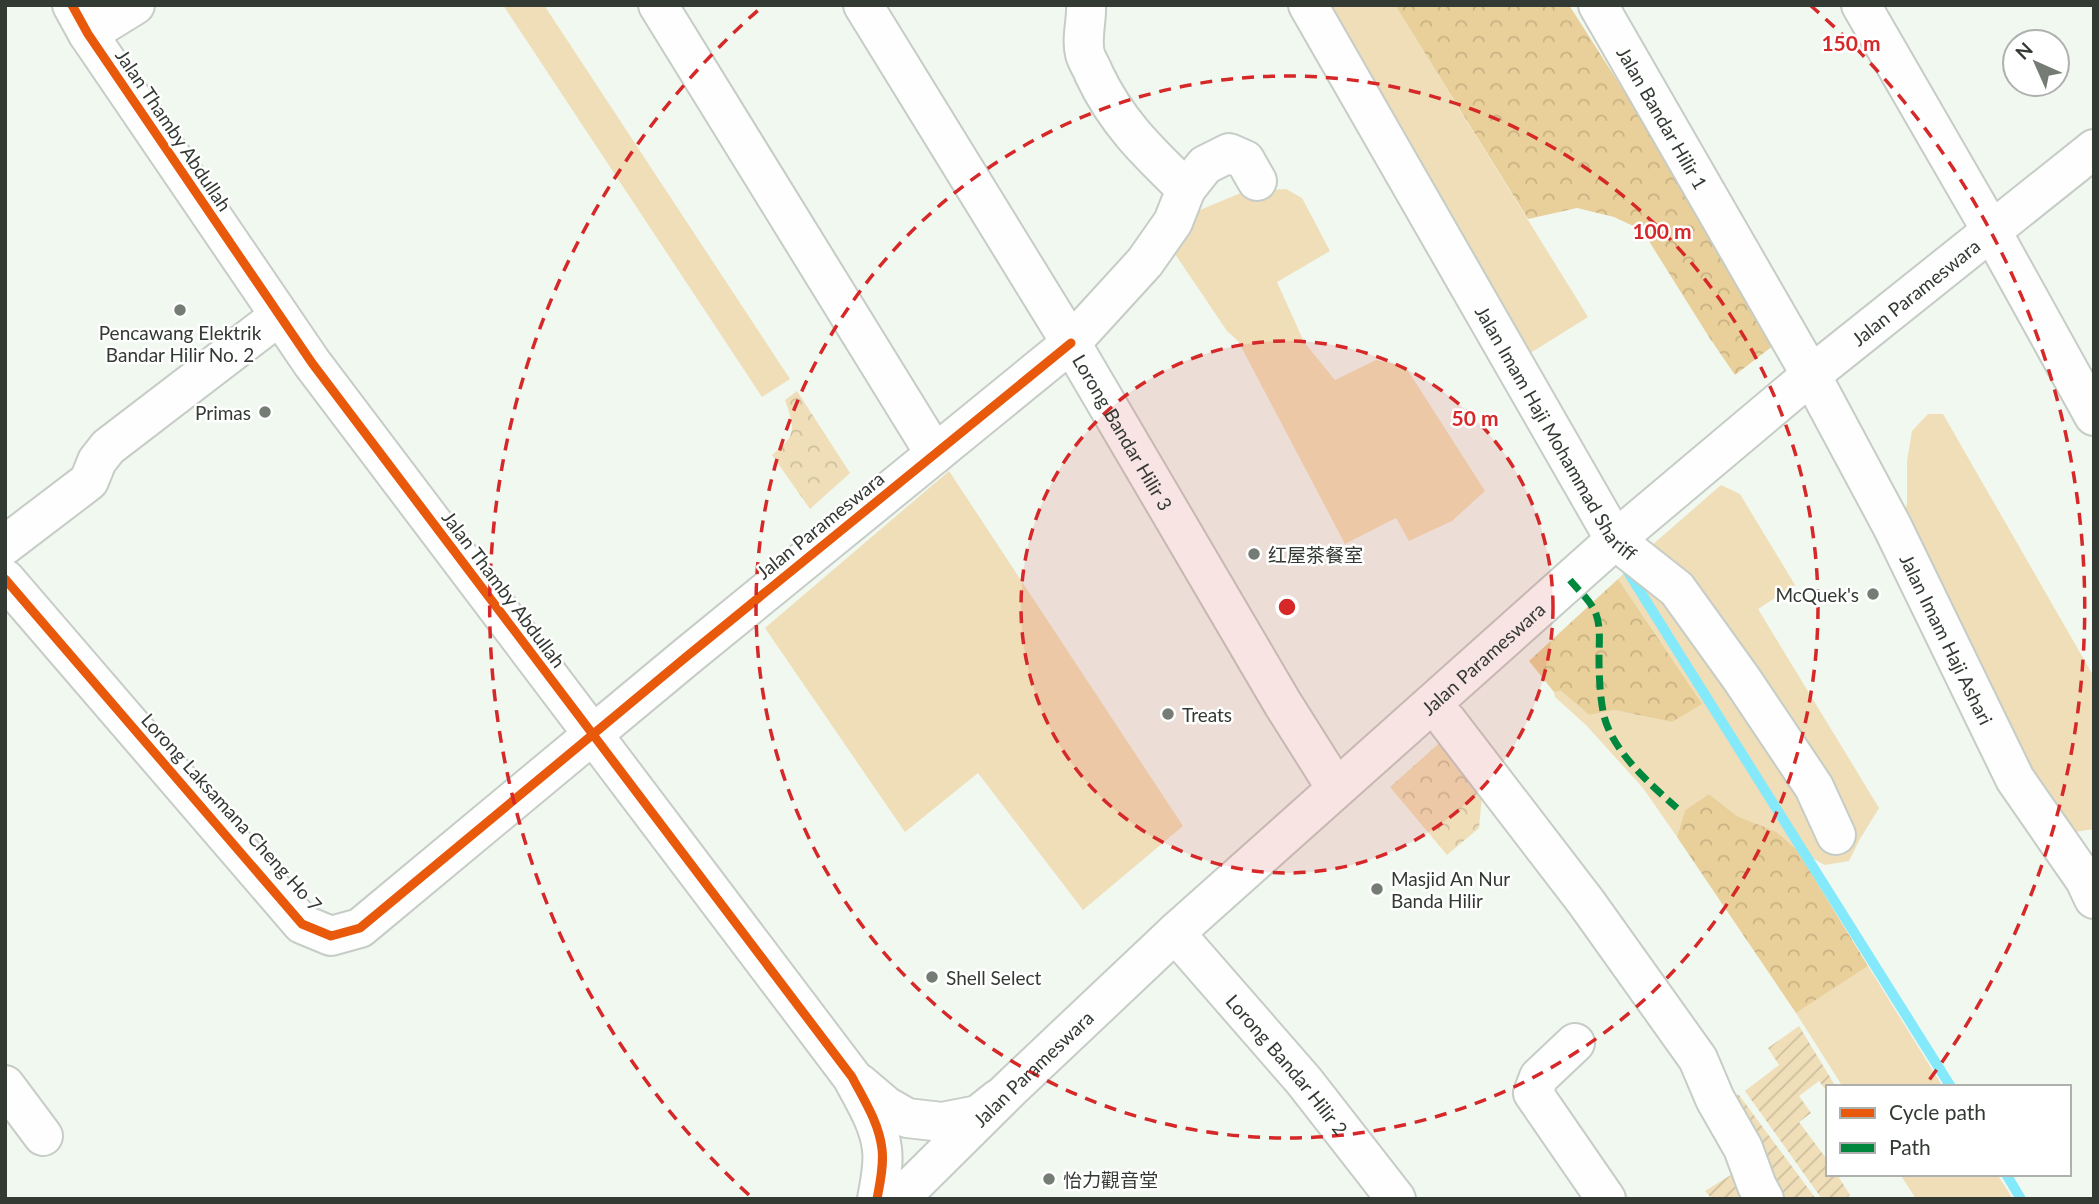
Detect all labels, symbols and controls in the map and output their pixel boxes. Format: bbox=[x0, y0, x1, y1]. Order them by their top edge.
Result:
north arrow bbox=[2001, 28, 2071, 98]
text: 150 m bbox=[1821, 30, 1881, 55]
text: N bbox=[2010, 37, 2037, 64]
street label: Jalan Bandar Hilir 1 bbox=[1613, 42, 1713, 193]
street label: Jalan Thamby Abdullah bbox=[111, 45, 237, 215]
text: 100 m bbox=[1632, 218, 1692, 243]
street label: Jalan Parameswara bbox=[1847, 233, 1984, 350]
street label: Jalan Imam Haji Mohammad Shariff bbox=[1471, 301, 1642, 565]
marker: Pencawang Elektrik Bandar Hilir No. 2 bbox=[172, 302, 188, 318]
place label: Pencawang Elektrik Bandar Hilir No. 2 bbox=[99, 321, 262, 366]
street label: Lorong Bandar Hilir 3 bbox=[1069, 350, 1178, 514]
place label: Primas bbox=[195, 401, 251, 424]
marker: Primas bbox=[257, 404, 273, 420]
text: 50 m bbox=[1451, 405, 1499, 430]
street label: Jalan Parameswara bbox=[752, 466, 888, 584]
street label: Jalan Thamby Abdullah bbox=[438, 506, 570, 672]
place label: 红屋茶餐室 bbox=[1268, 543, 1363, 566]
marker: 红屋茶餐室 bbox=[1246, 546, 1262, 562]
street label: Jalan Imam Haji Ashari bbox=[1896, 550, 1998, 728]
place label: McQuek's bbox=[1775, 583, 1859, 606]
marker: McQuek's bbox=[1865, 586, 1881, 602]
centre of rings bbox=[1275, 595, 1299, 619]
street label: Jalan Parameswara bbox=[1416, 597, 1549, 719]
place label: Treats bbox=[1182, 703, 1232, 726]
marker: Treats bbox=[1160, 706, 1176, 722]
street label: Lorong Laksamana Cheng Ho 7 bbox=[137, 708, 327, 916]
place label: Masjid An Nur Banda Hilir bbox=[1391, 867, 1510, 912]
marker: Masjid An Nur Banda Hilir bbox=[1369, 881, 1385, 897]
place label: Shell Select bbox=[946, 966, 1041, 989]
marker: Shell Select bbox=[924, 969, 940, 985]
street label: Lorong Bandar Hilir 2 bbox=[1222, 989, 1353, 1139]
street label: Jalan Parameswara bbox=[968, 1005, 1098, 1131]
legend bbox=[1826, 1085, 2071, 1176]
text: Cycle path bbox=[1889, 1099, 1986, 1124]
text: Path bbox=[1889, 1134, 1931, 1159]
place label: 怡力觀音堂 bbox=[1063, 1168, 1158, 1191]
marker: 怡力觀音堂 bbox=[1041, 1171, 1057, 1187]

